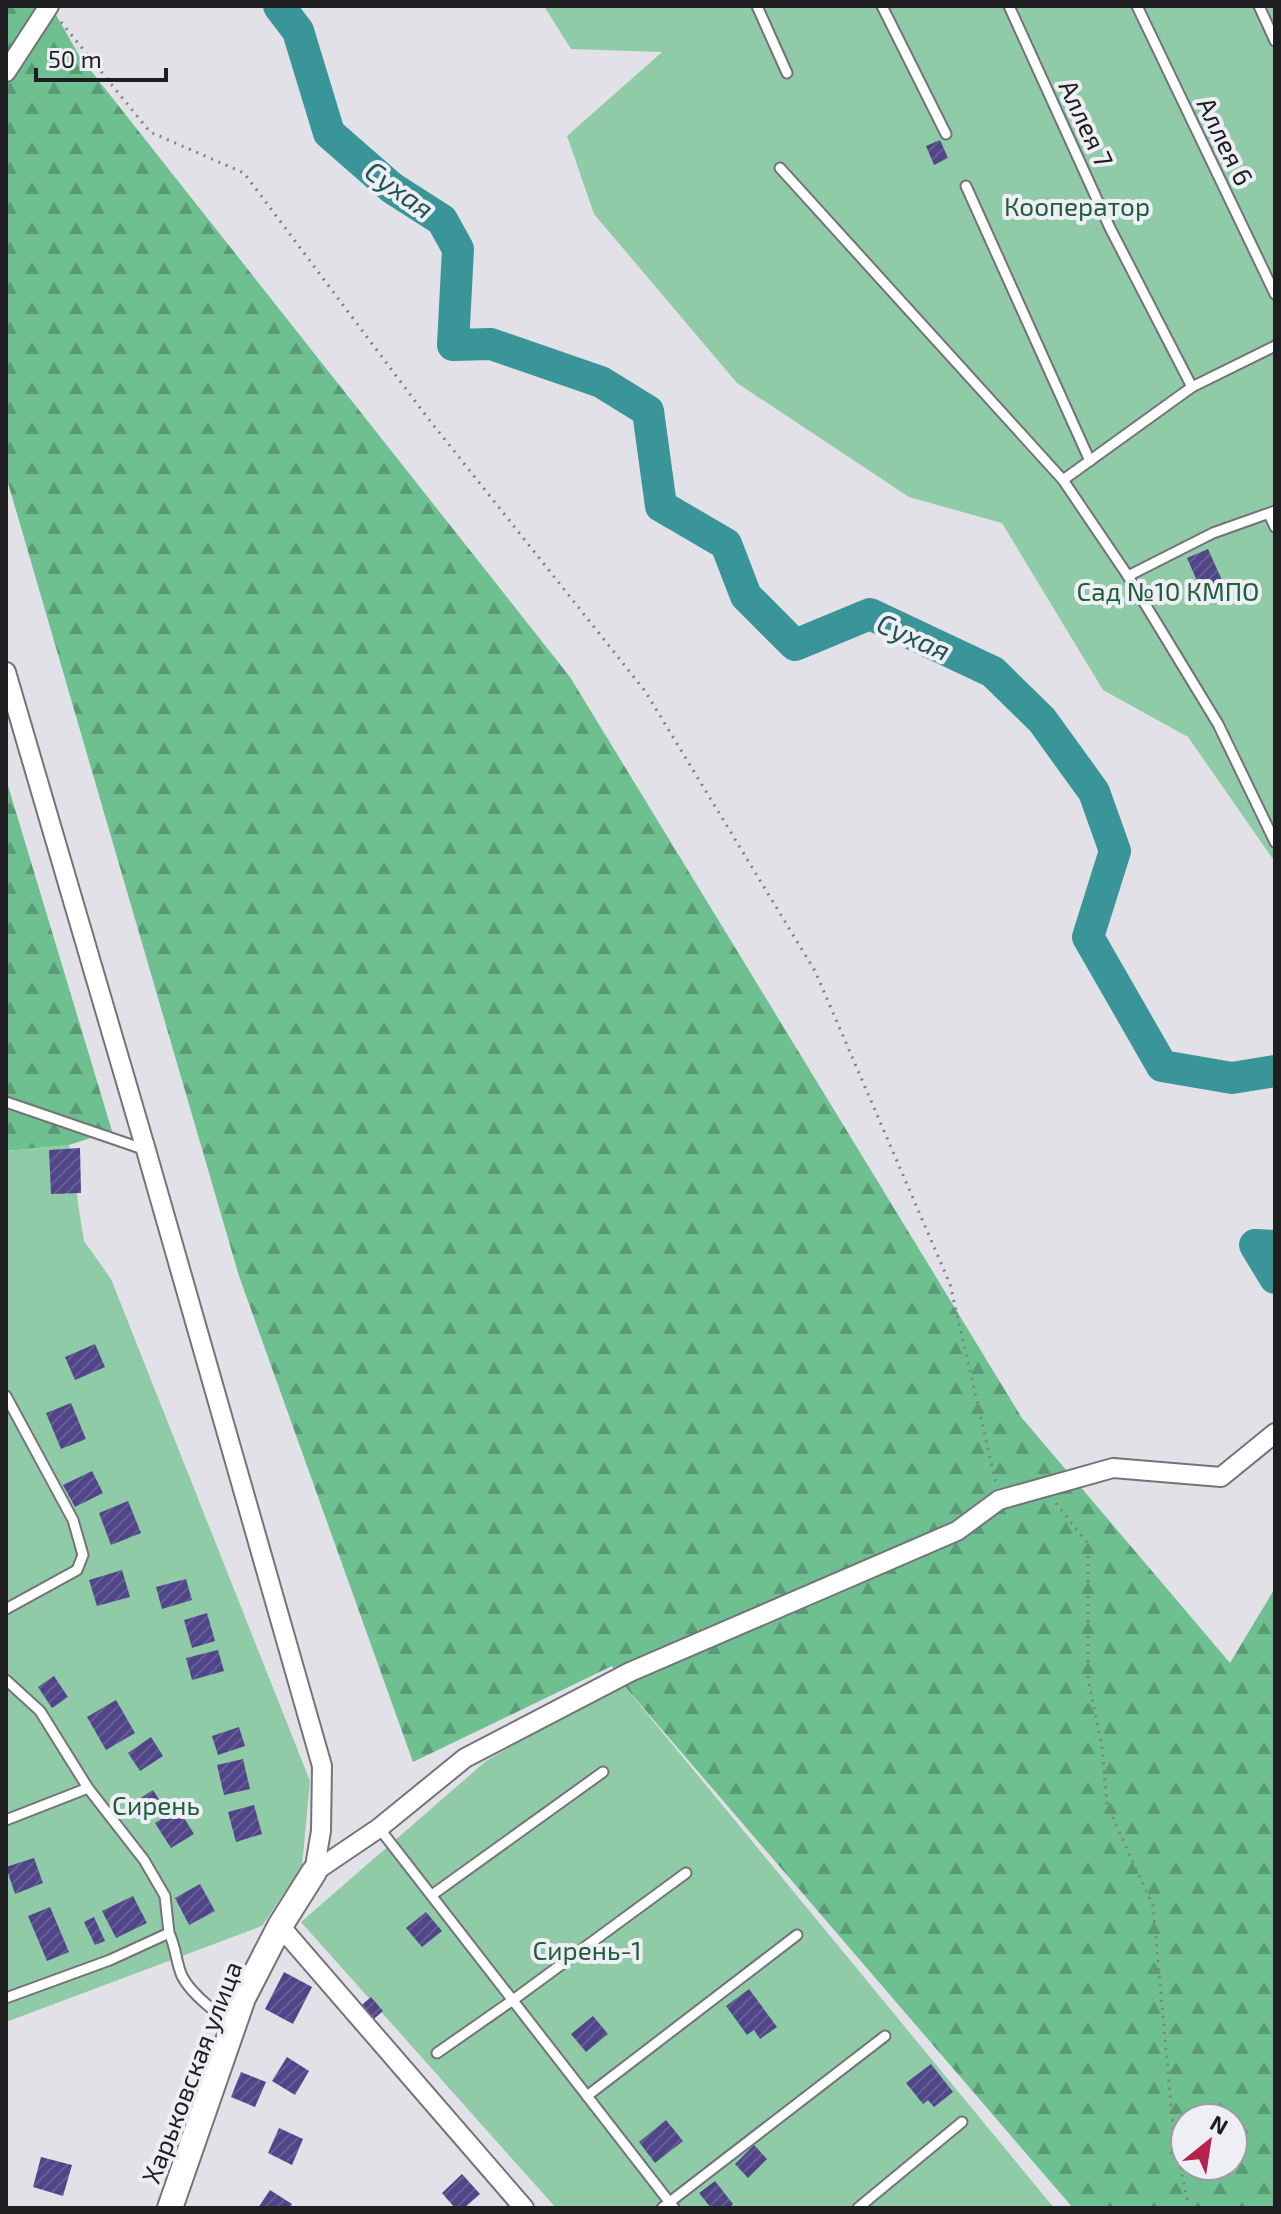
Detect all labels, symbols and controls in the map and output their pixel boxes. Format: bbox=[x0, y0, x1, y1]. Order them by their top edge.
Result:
scale bar bbox=[36, 32, 166, 82]
text: 50 m bbox=[48, 44, 102, 73]
street label: Аллея 7 bbox=[1053, 74, 1121, 172]
street label: Аллея 6 bbox=[1191, 92, 1261, 190]
water label: Сухая bbox=[359, 153, 441, 225]
park label: Кооператор bbox=[1004, 190, 1150, 221]
park label: Сад №10 КМПО bbox=[1077, 575, 1260, 606]
water label: Сухая bbox=[872, 605, 956, 667]
park label: Сирень bbox=[112, 1789, 200, 1820]
park label: Сирень-1 bbox=[532, 1934, 642, 1965]
street label: Харьковская улица bbox=[134, 1956, 249, 2188]
north arrow bbox=[1169, 2102, 1249, 2182]
text: N bbox=[1206, 2109, 1233, 2139]

